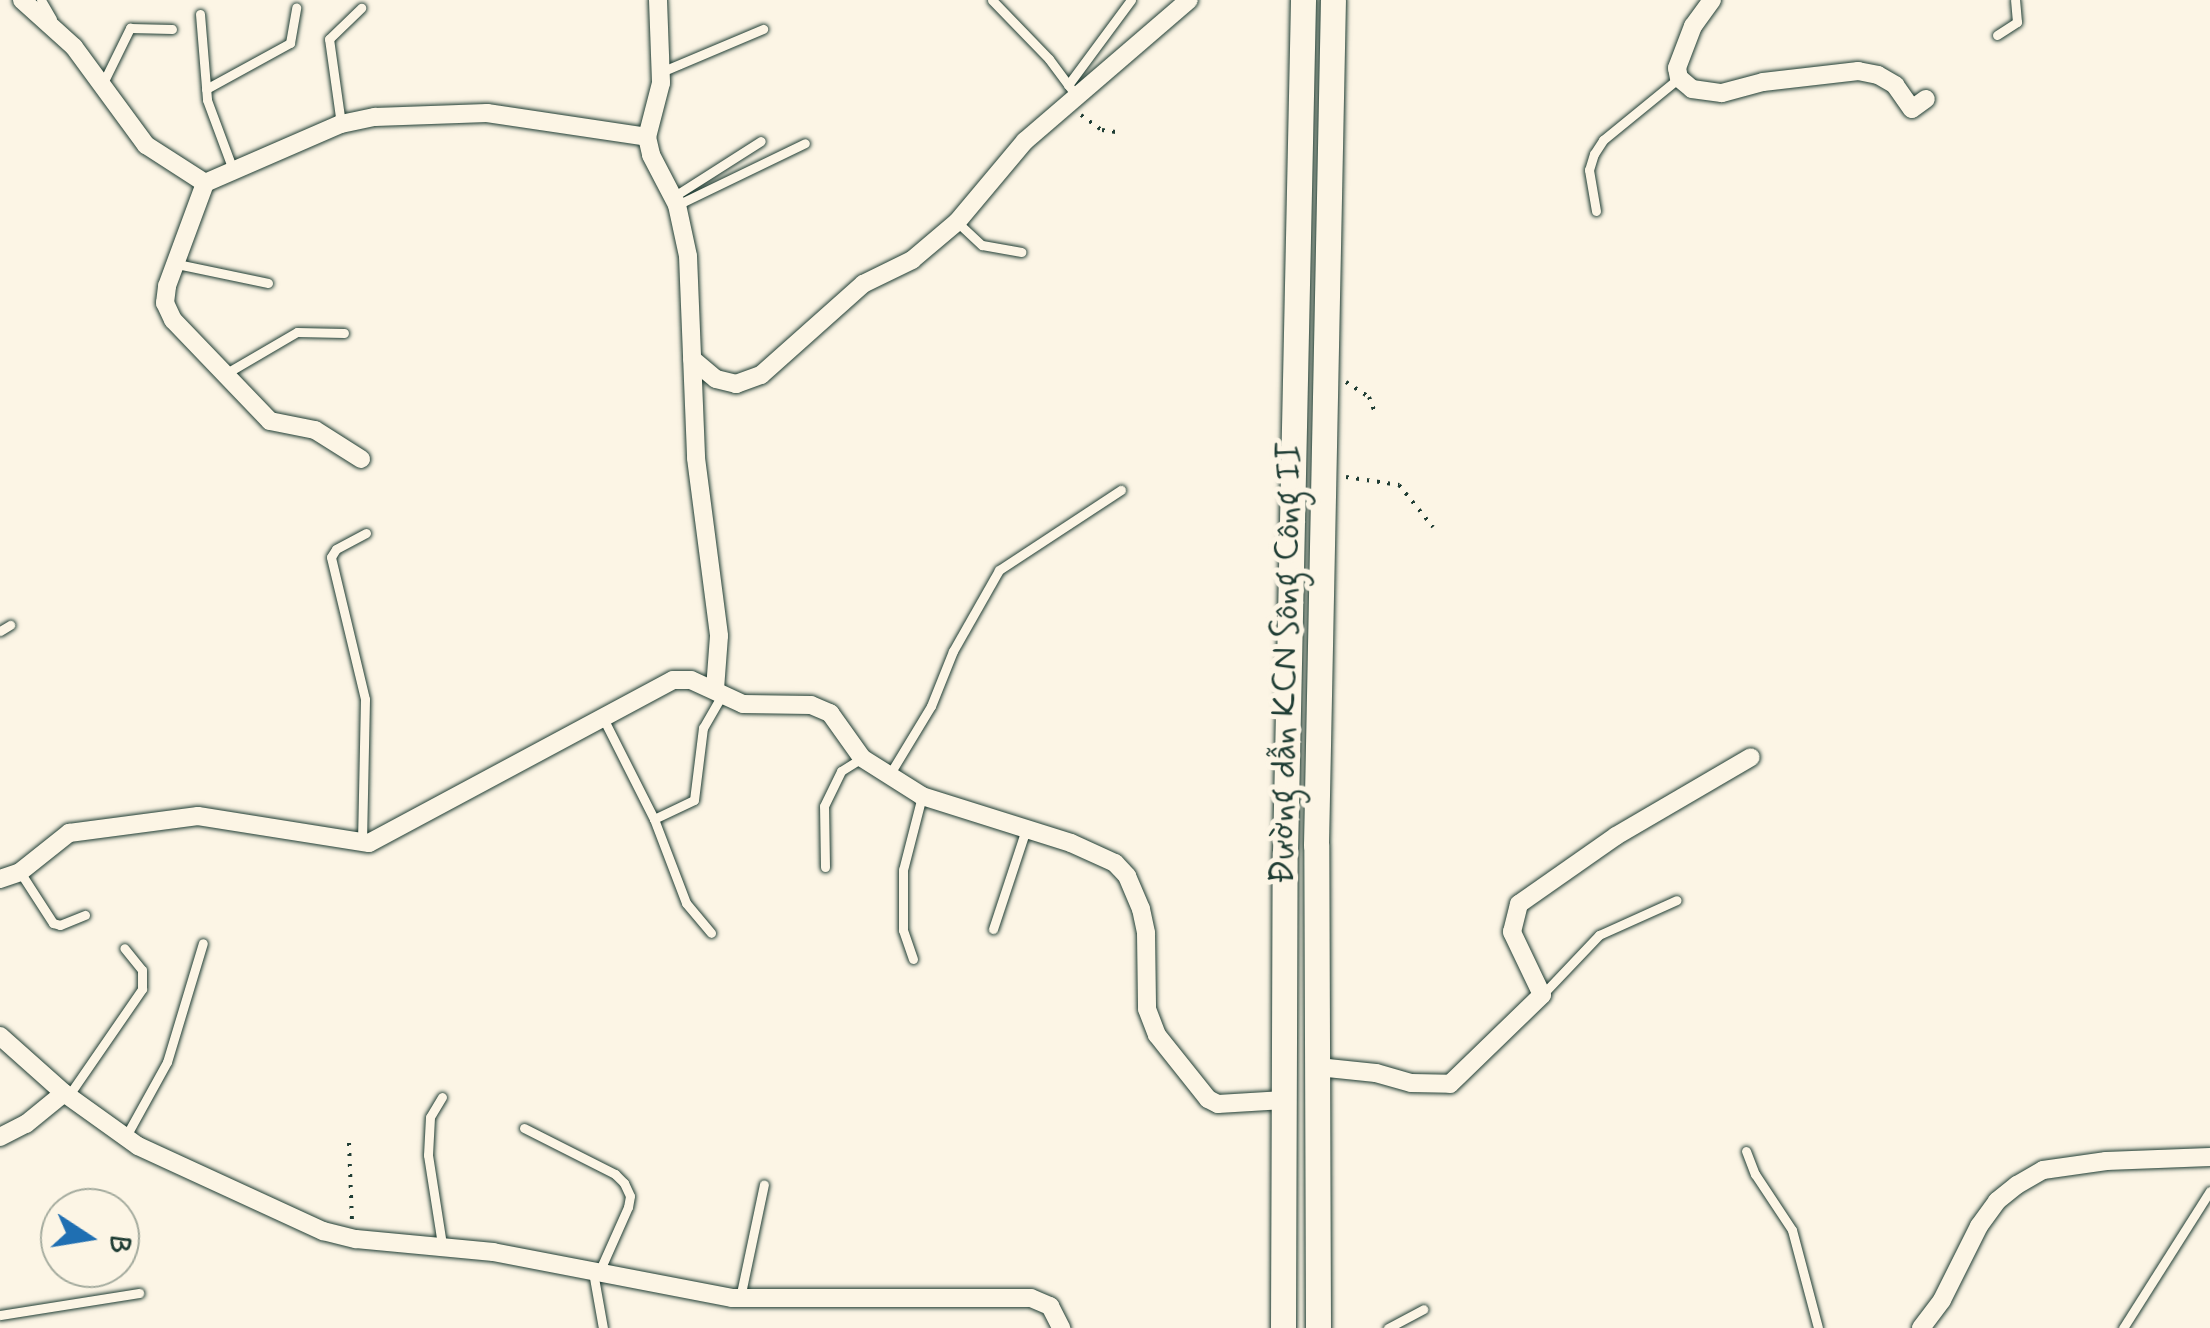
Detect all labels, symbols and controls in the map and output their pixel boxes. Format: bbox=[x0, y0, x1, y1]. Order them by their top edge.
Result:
street label: Đường dẫn KCN Sông Công II bbox=[1261, 442, 1311, 884]
north arrow bbox=[40, 1188, 140, 1288]
text: B bbox=[98, 1231, 138, 1256]

